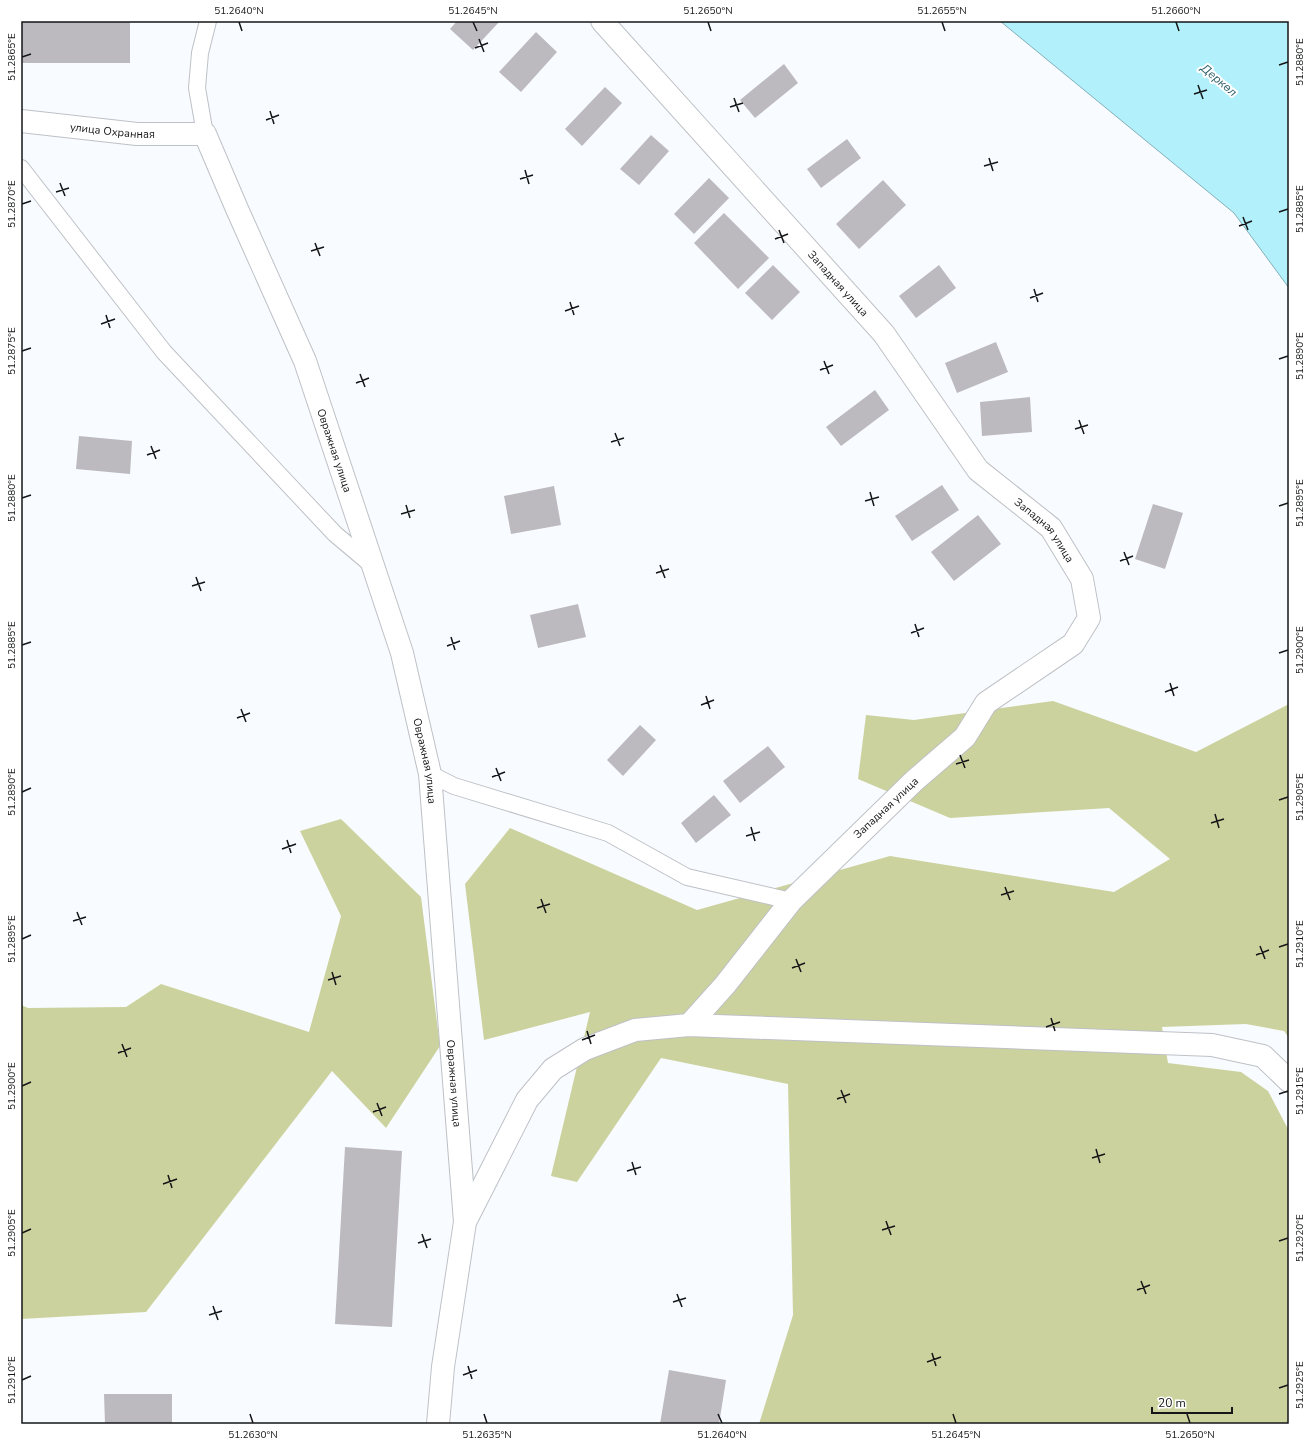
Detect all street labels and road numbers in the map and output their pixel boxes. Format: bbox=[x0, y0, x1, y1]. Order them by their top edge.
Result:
street label: улица Охранная bbox=[69, 119, 155, 142]
street label: Западная улица bbox=[805, 247, 872, 319]
street label: Овражная улица bbox=[314, 407, 356, 494]
street label: Западная улица bbox=[1011, 494, 1078, 565]
street label: Овражная улица bbox=[410, 716, 440, 805]
street label: Западная улица bbox=[850, 774, 922, 842]
street label: Овражная улица bbox=[443, 1039, 465, 1128]

